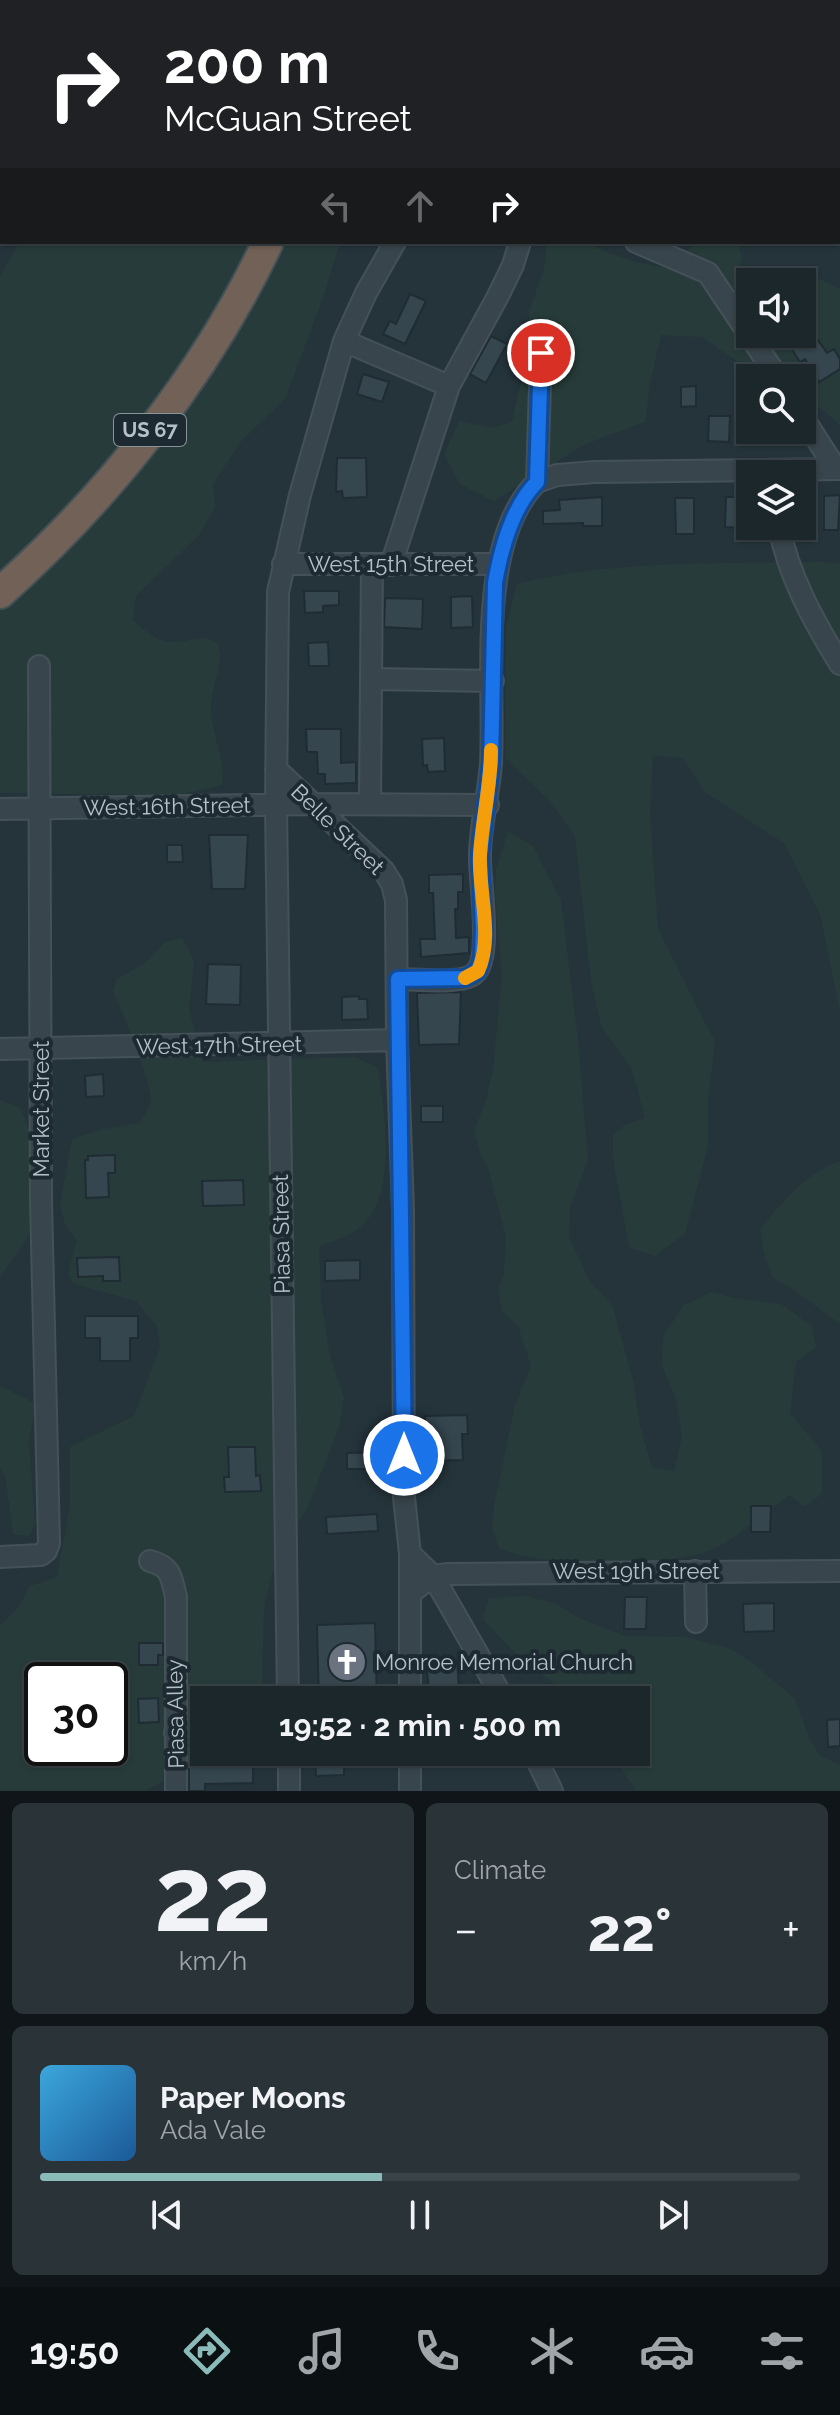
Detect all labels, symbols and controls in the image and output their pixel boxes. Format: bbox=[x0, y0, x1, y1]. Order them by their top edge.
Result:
text: 200 m bbox=[164, 30, 330, 96]
icon: right bbox=[32, 32, 136, 136]
text: McGuan Street bbox=[164, 97, 412, 139]
icon: left bbox=[314, 184, 358, 228]
icon: ahead bbox=[398, 184, 442, 228]
icon: right bbox=[482, 184, 526, 228]
map controls bbox=[736, 268, 816, 540]
button: sound bbox=[736, 268, 816, 348]
pin bbox=[507, 319, 575, 387]
icon: arrive bbox=[519, 331, 563, 375]
button: search bbox=[736, 364, 816, 444]
road number: US 67 bbox=[114, 414, 186, 446]
button: layers bbox=[736, 460, 816, 540]
street label: West 15th Street bbox=[308, 551, 475, 577]
street label: Belle Street bbox=[286, 778, 390, 880]
street label: West 16th Street bbox=[83, 792, 252, 820]
street label: West 17th Street bbox=[136, 1031, 303, 1059]
street label: Market Street bbox=[28, 1040, 54, 1177]
street label: Piasa Street bbox=[267, 1173, 295, 1294]
position arrow bbox=[362, 1413, 446, 1497]
street label: West 19th Street bbox=[552, 1558, 720, 1584]
church icon: Monroe Memorial Church bbox=[326, 1641, 368, 1683]
place label: Monroe Memorial Church bbox=[375, 1649, 633, 1675]
street label: Piasa Alley bbox=[161, 1659, 189, 1769]
speed limit sign: 30 bbox=[24, 1662, 128, 1766]
text: 19:52 · 2 min · 500 m bbox=[279, 1708, 561, 1743]
text: 22 bbox=[154, 1833, 272, 1955]
text: Climate bbox=[454, 1855, 546, 1885]
text: 22° bbox=[588, 1895, 672, 1965]
text: − bbox=[454, 1904, 478, 1955]
text: + bbox=[782, 1904, 800, 1955]
text: km/h bbox=[179, 1946, 247, 1976]
text: Paper Moons bbox=[160, 2080, 346, 2115]
text: Ada Vale bbox=[160, 2115, 266, 2145]
icon: previous bbox=[145, 2193, 189, 2237]
icon: pause bbox=[398, 2193, 442, 2237]
icon: next bbox=[651, 2193, 695, 2237]
icon: directions bbox=[179, 2323, 235, 2379]
icon: music bbox=[294, 2323, 350, 2379]
icon: phone bbox=[409, 2323, 465, 2379]
icon: climate bbox=[524, 2323, 580, 2379]
icon: car bbox=[639, 2323, 695, 2379]
icon: filters bbox=[754, 2323, 810, 2379]
text: 19:50 bbox=[30, 2330, 120, 2372]

